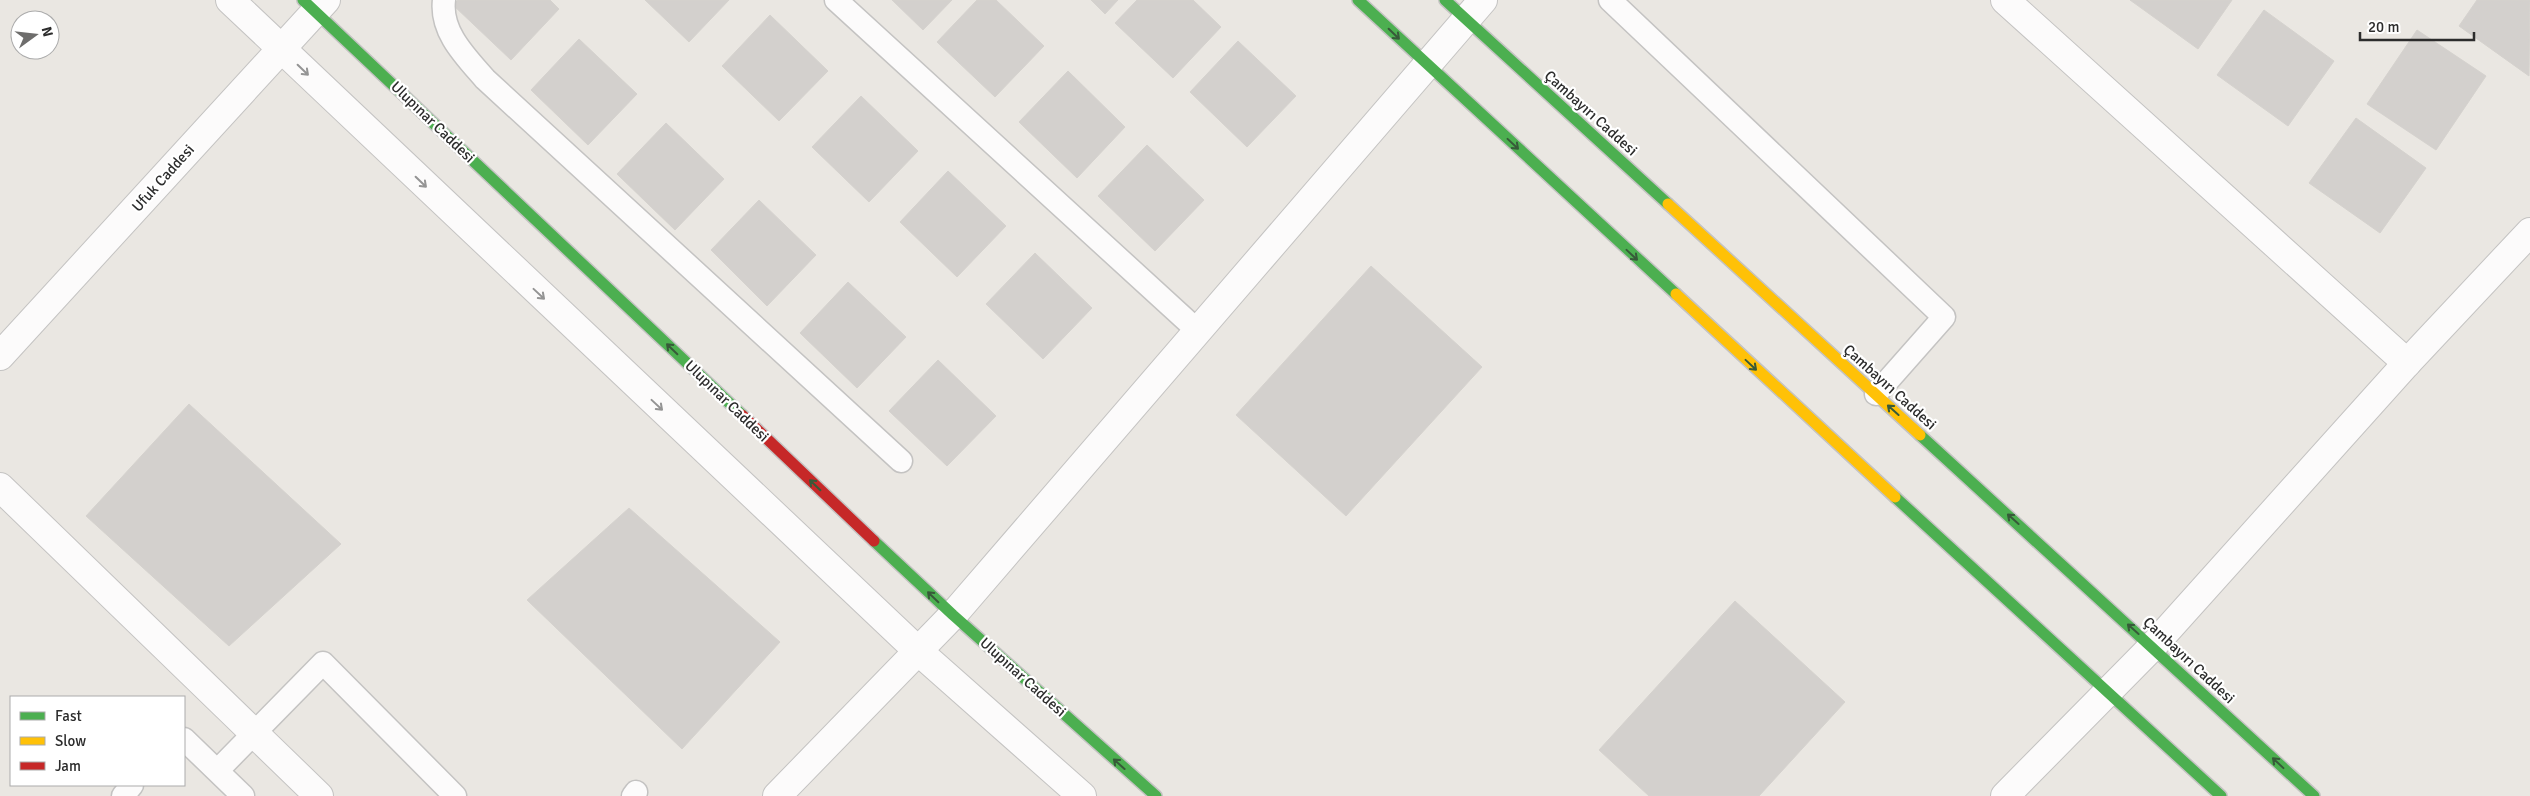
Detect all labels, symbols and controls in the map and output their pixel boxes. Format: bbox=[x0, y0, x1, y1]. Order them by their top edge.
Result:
north arrow bbox=[10, 10, 60, 60]
scale bar bbox=[2360, 10, 2474, 42]
text: 20 m bbox=[2368, 18, 2399, 36]
text: N bbox=[38, 25, 57, 39]
one-way arrow bbox=[1387, 28, 1400, 40]
one-way arrow bbox=[297, 64, 310, 76]
street label: Çambayırı Caddesi bbox=[1541, 67, 1641, 159]
street label: Ulupınar Caddesi bbox=[387, 77, 479, 167]
one-way arrow bbox=[1506, 138, 1519, 150]
street label: Ufuk Caddesi bbox=[128, 141, 198, 215]
one-way arrow bbox=[415, 176, 427, 188]
one-way arrow bbox=[1625, 249, 1638, 261]
one-way arrow bbox=[532, 288, 545, 300]
street label: Çambayırı Caddesi bbox=[1840, 341, 1940, 433]
one-way arrow bbox=[666, 343, 679, 355]
street label: Ulupınar Caddesi bbox=[681, 356, 773, 446]
one-way arrow bbox=[1745, 359, 1758, 371]
one-way arrow bbox=[651, 399, 664, 411]
one-way arrow bbox=[1887, 404, 1900, 416]
one-way arrow bbox=[809, 479, 822, 491]
one-way arrow bbox=[2007, 514, 2020, 525]
one-way arrow bbox=[927, 591, 940, 603]
street label: Çambayırı Caddesi bbox=[2139, 613, 2239, 707]
one-way arrow bbox=[2126, 623, 2139, 635]
street label: Ulupınar Caddesi bbox=[976, 634, 1070, 720]
legend bbox=[10, 696, 185, 786]
text: Fast bbox=[55, 707, 82, 725]
text: Slow bbox=[55, 732, 86, 750]
text: Jam bbox=[55, 757, 81, 775]
one-way arrow bbox=[2272, 757, 2285, 769]
one-way arrow bbox=[1113, 758, 1126, 769]

